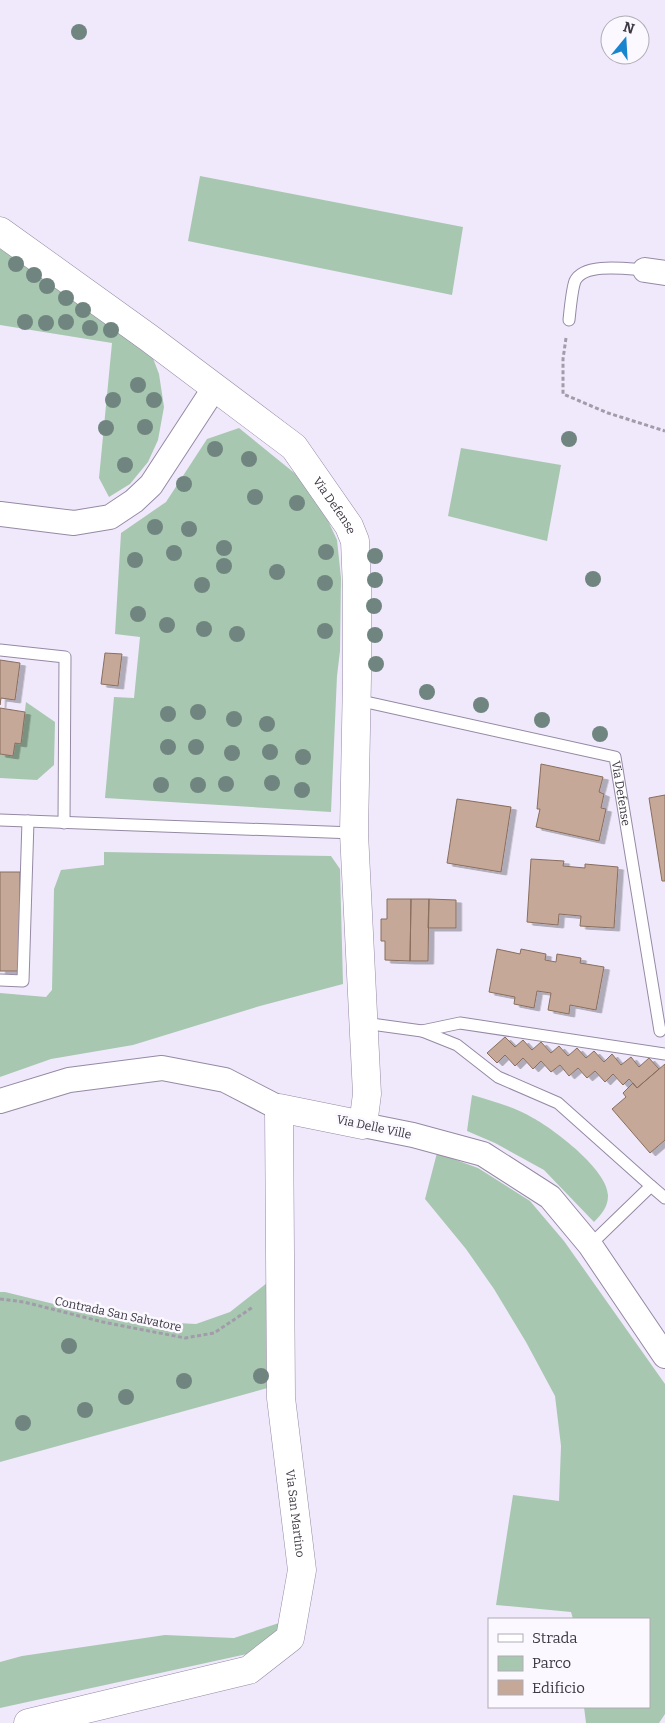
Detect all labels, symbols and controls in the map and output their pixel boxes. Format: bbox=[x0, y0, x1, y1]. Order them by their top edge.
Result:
north arrow bbox=[600, 15, 650, 65]
text: N bbox=[621, 18, 637, 38]
street label: Via Defense bbox=[310, 474, 358, 536]
street label: Via Defense bbox=[609, 760, 633, 827]
street label: Via Delle Ville bbox=[335, 1112, 413, 1142]
street label: Contrada San Salvatore bbox=[53, 1294, 183, 1334]
street label: Via San Martino bbox=[283, 1469, 307, 1558]
legend bbox=[488, 1618, 650, 1708]
text: Strada bbox=[532, 1629, 578, 1647]
text: Parco bbox=[532, 1654, 571, 1672]
text: Edificio bbox=[532, 1679, 585, 1697]

